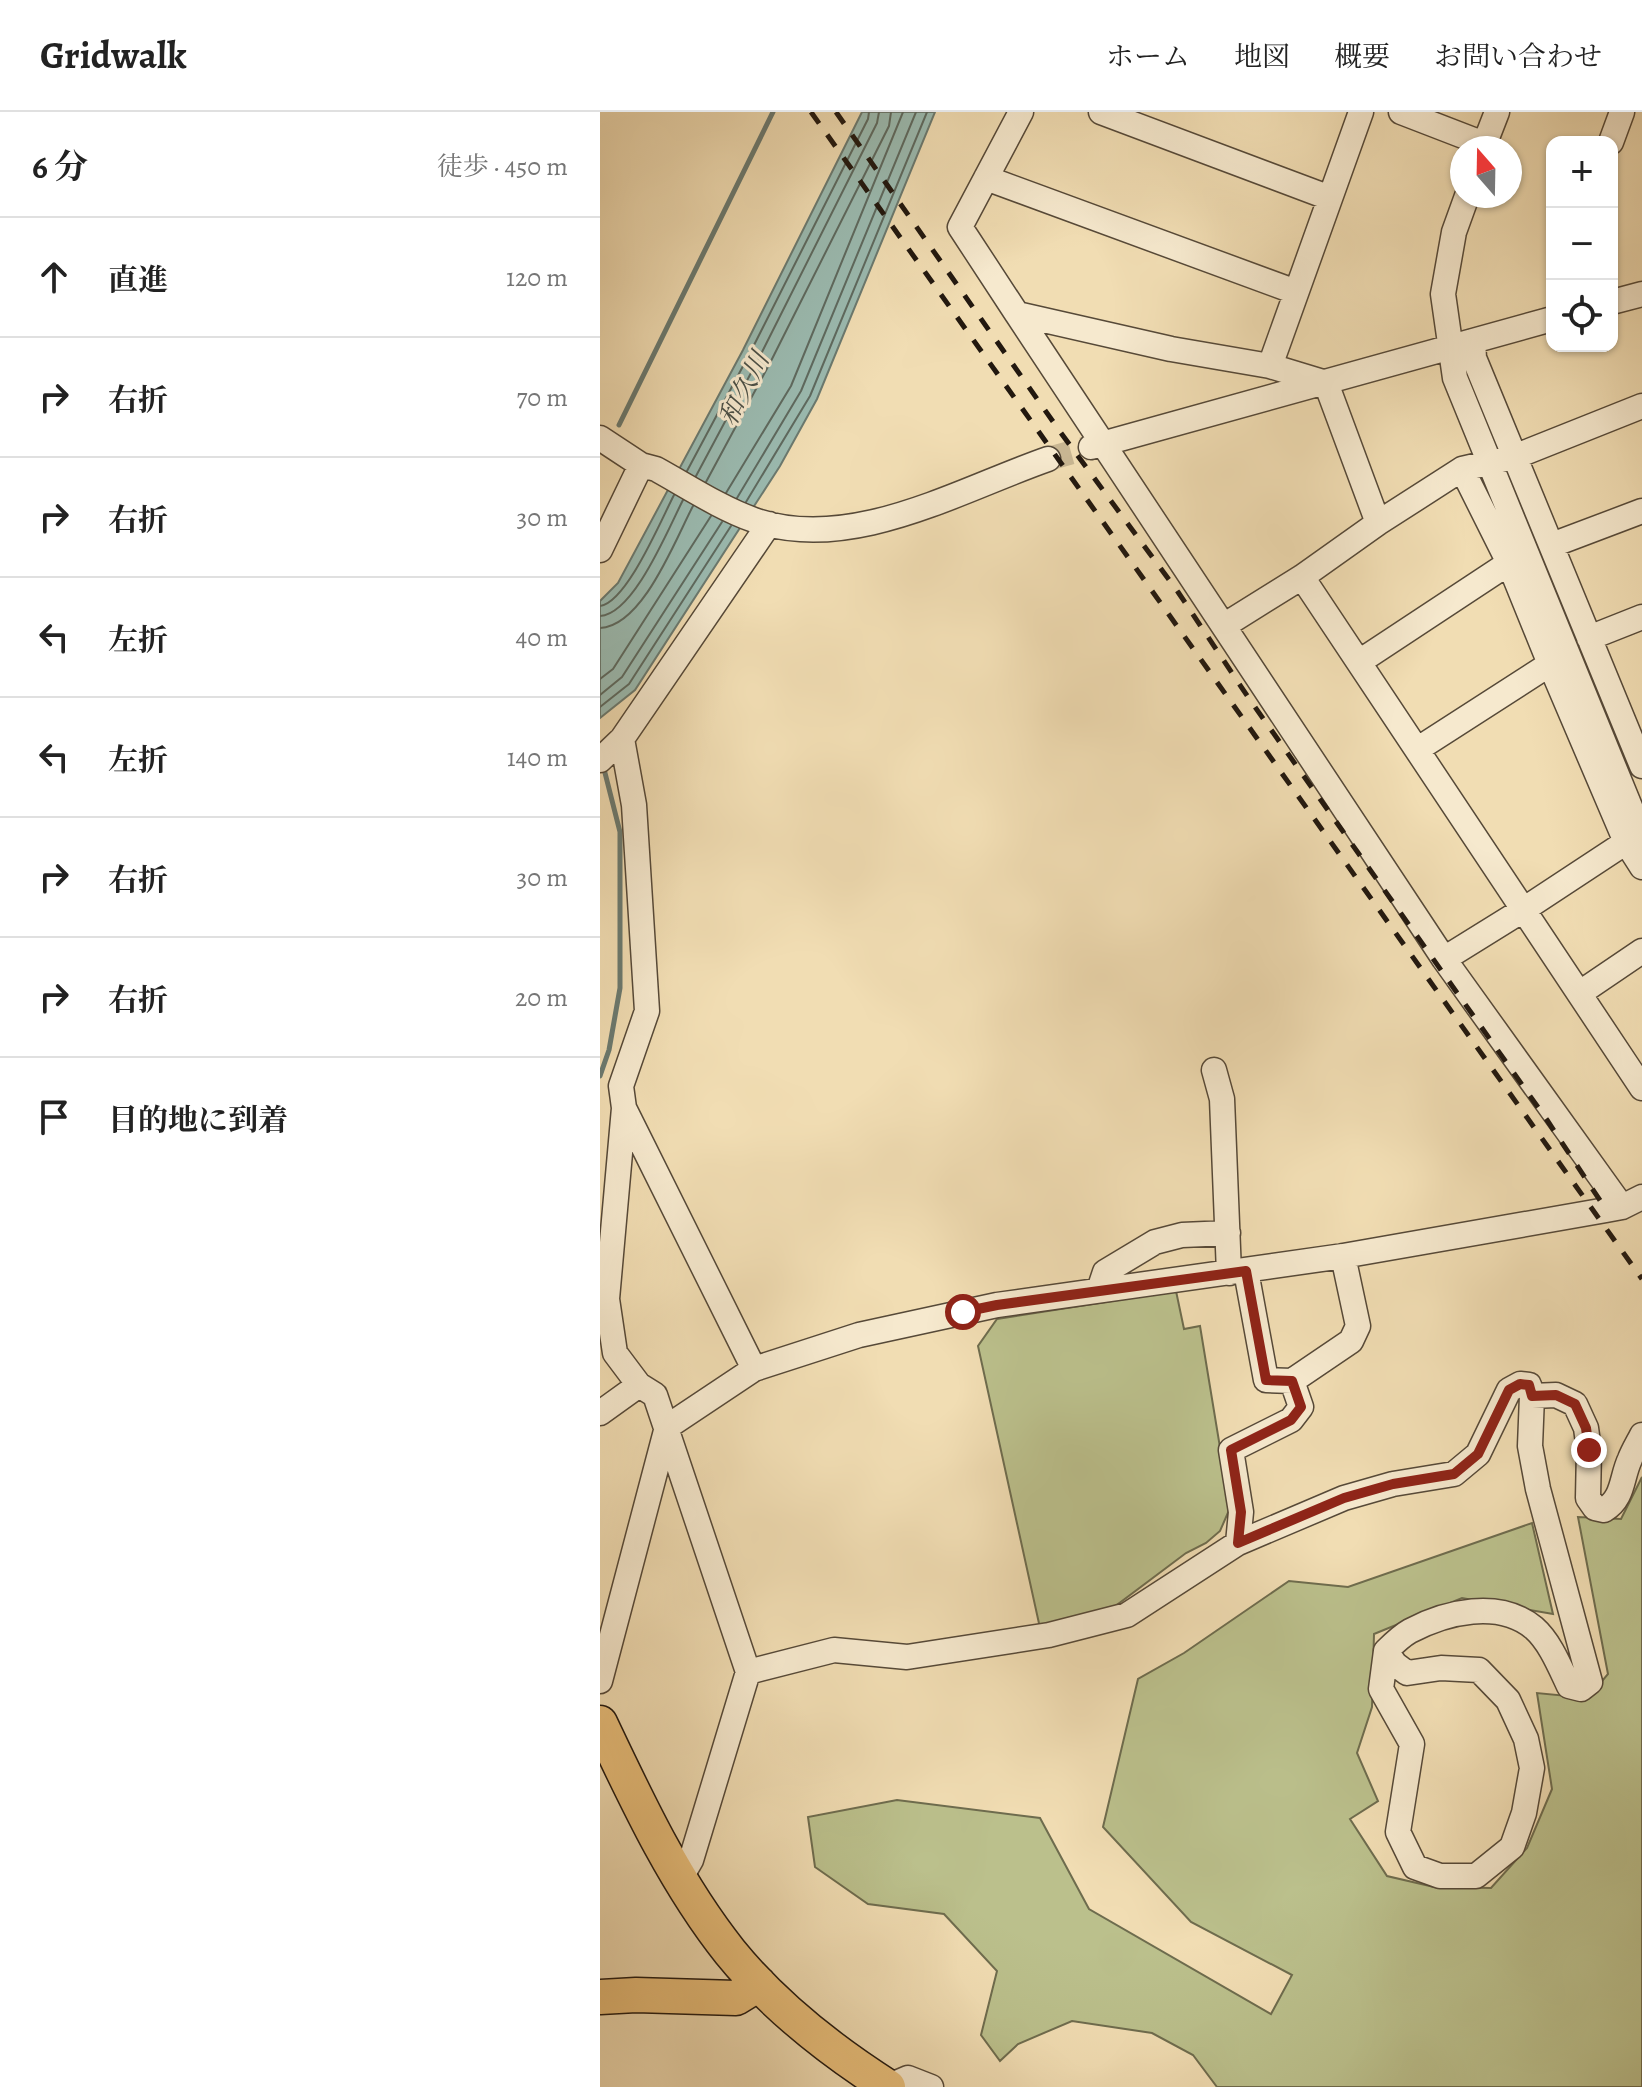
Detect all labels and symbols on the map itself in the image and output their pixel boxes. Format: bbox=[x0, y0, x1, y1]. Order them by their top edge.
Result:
north arrow bbox=[1450, 136, 1522, 208]
water label: 和久川 bbox=[711, 344, 779, 432]
route start bbox=[945, 1294, 981, 1330]
route end bbox=[1571, 1432, 1607, 1468]

